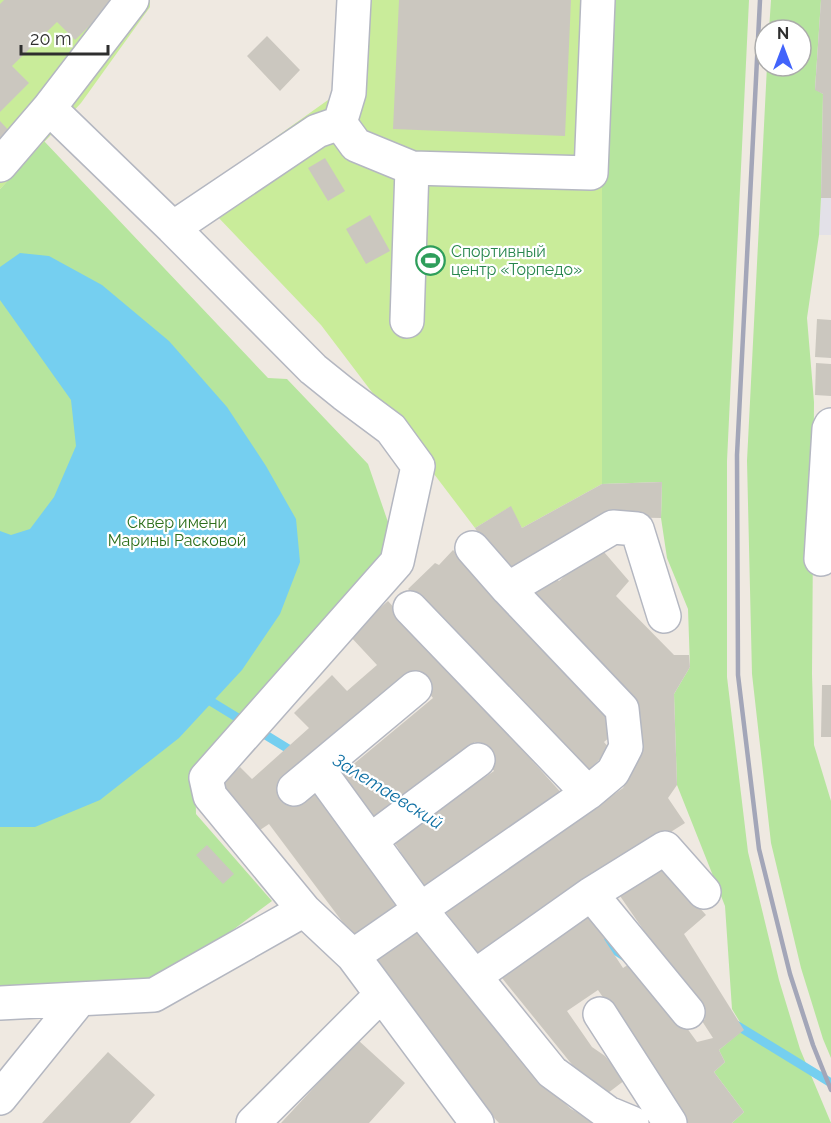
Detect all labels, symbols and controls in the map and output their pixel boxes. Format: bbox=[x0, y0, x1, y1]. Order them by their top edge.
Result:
scale bar bbox=[21, 18, 108, 56]
north arrow bbox=[753, 18, 813, 78]
text: N bbox=[777, 24, 789, 43]
text: 20 m bbox=[30, 28, 72, 49]
place label: Спортивный центр «Торпедо» bbox=[451, 242, 582, 279]
sports icon: Спортивный центр «Торпедо» bbox=[414, 244, 446, 276]
park label: Сквер имени Марины Расковой bbox=[108, 513, 246, 550]
water label: Залетаевский bbox=[329, 749, 447, 833]

